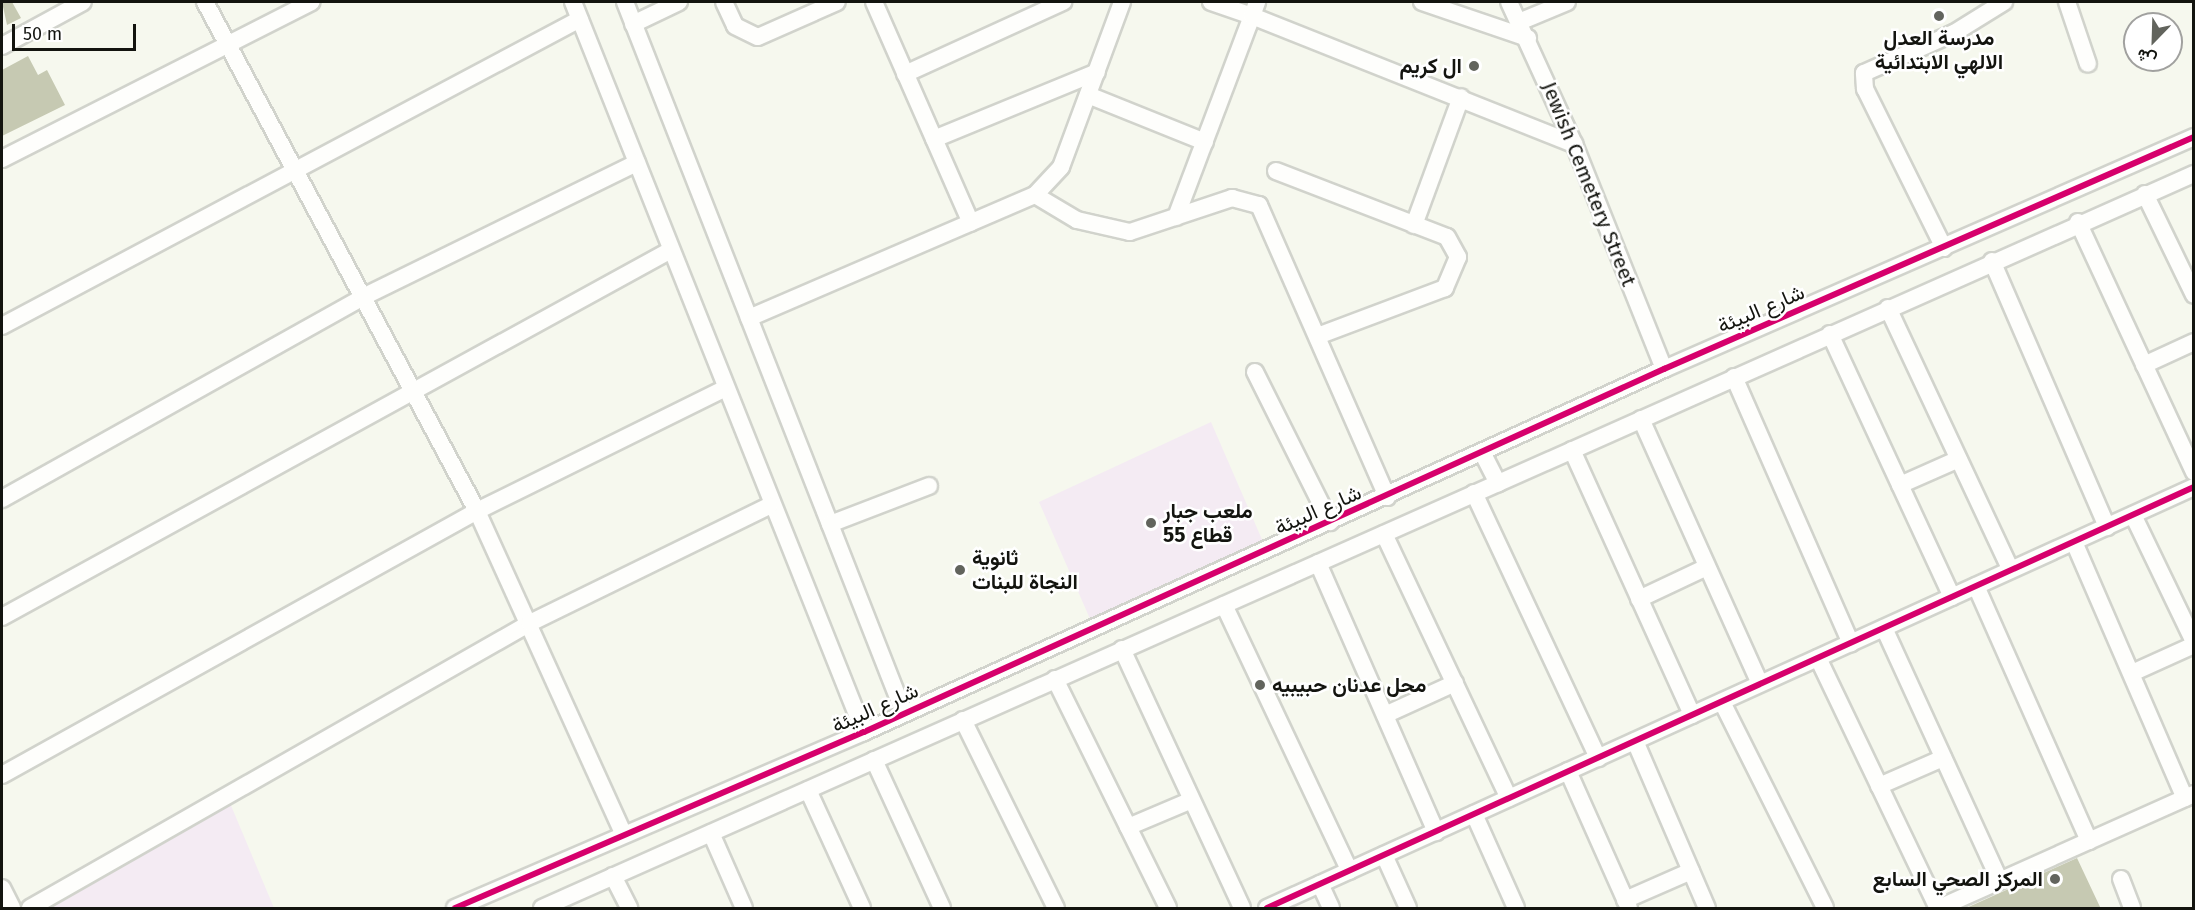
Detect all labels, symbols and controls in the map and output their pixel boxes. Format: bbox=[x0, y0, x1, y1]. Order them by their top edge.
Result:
marker: مدرسة العدل الالهي الابتدائية bbox=[1932, 9, 1946, 23]
scale bar bbox=[15, 12, 140, 50]
north arrow bbox=[2123, 12, 2183, 72]
text: 50 m bbox=[23, 23, 62, 45]
place label: مدرسة العدل الالهي الابتدائية bbox=[1875, 25, 2003, 75]
text: ش bbox=[2134, 45, 2159, 70]
place label: ال كريم bbox=[1400, 53, 1462, 79]
marker: ال كريم bbox=[1467, 59, 1481, 73]
street label: Jewish Cemetery Street bbox=[1536, 78, 1642, 290]
street label: شارع البيئة bbox=[1714, 279, 1808, 339]
street label: شارع البيئة bbox=[1271, 480, 1365, 540]
place label: ملعب جبار قطاع 55 bbox=[1163, 498, 1253, 548]
marker: ملعب جبار قطاع 55 bbox=[1144, 516, 1158, 530]
place label: ثانوية النجاة للبنات bbox=[972, 545, 1078, 595]
marker: ثانوية النجاة للبنات bbox=[953, 563, 967, 577]
place label: محل عدنان حبيبيه bbox=[1272, 672, 1426, 698]
street label: شارع البيئة bbox=[828, 678, 922, 738]
marker: محل عدنان حبيبيه bbox=[1253, 678, 1267, 692]
place label: المركز الصحي السابع bbox=[1873, 866, 2043, 892]
marker: المركز الصحي السابع bbox=[2048, 872, 2062, 886]

